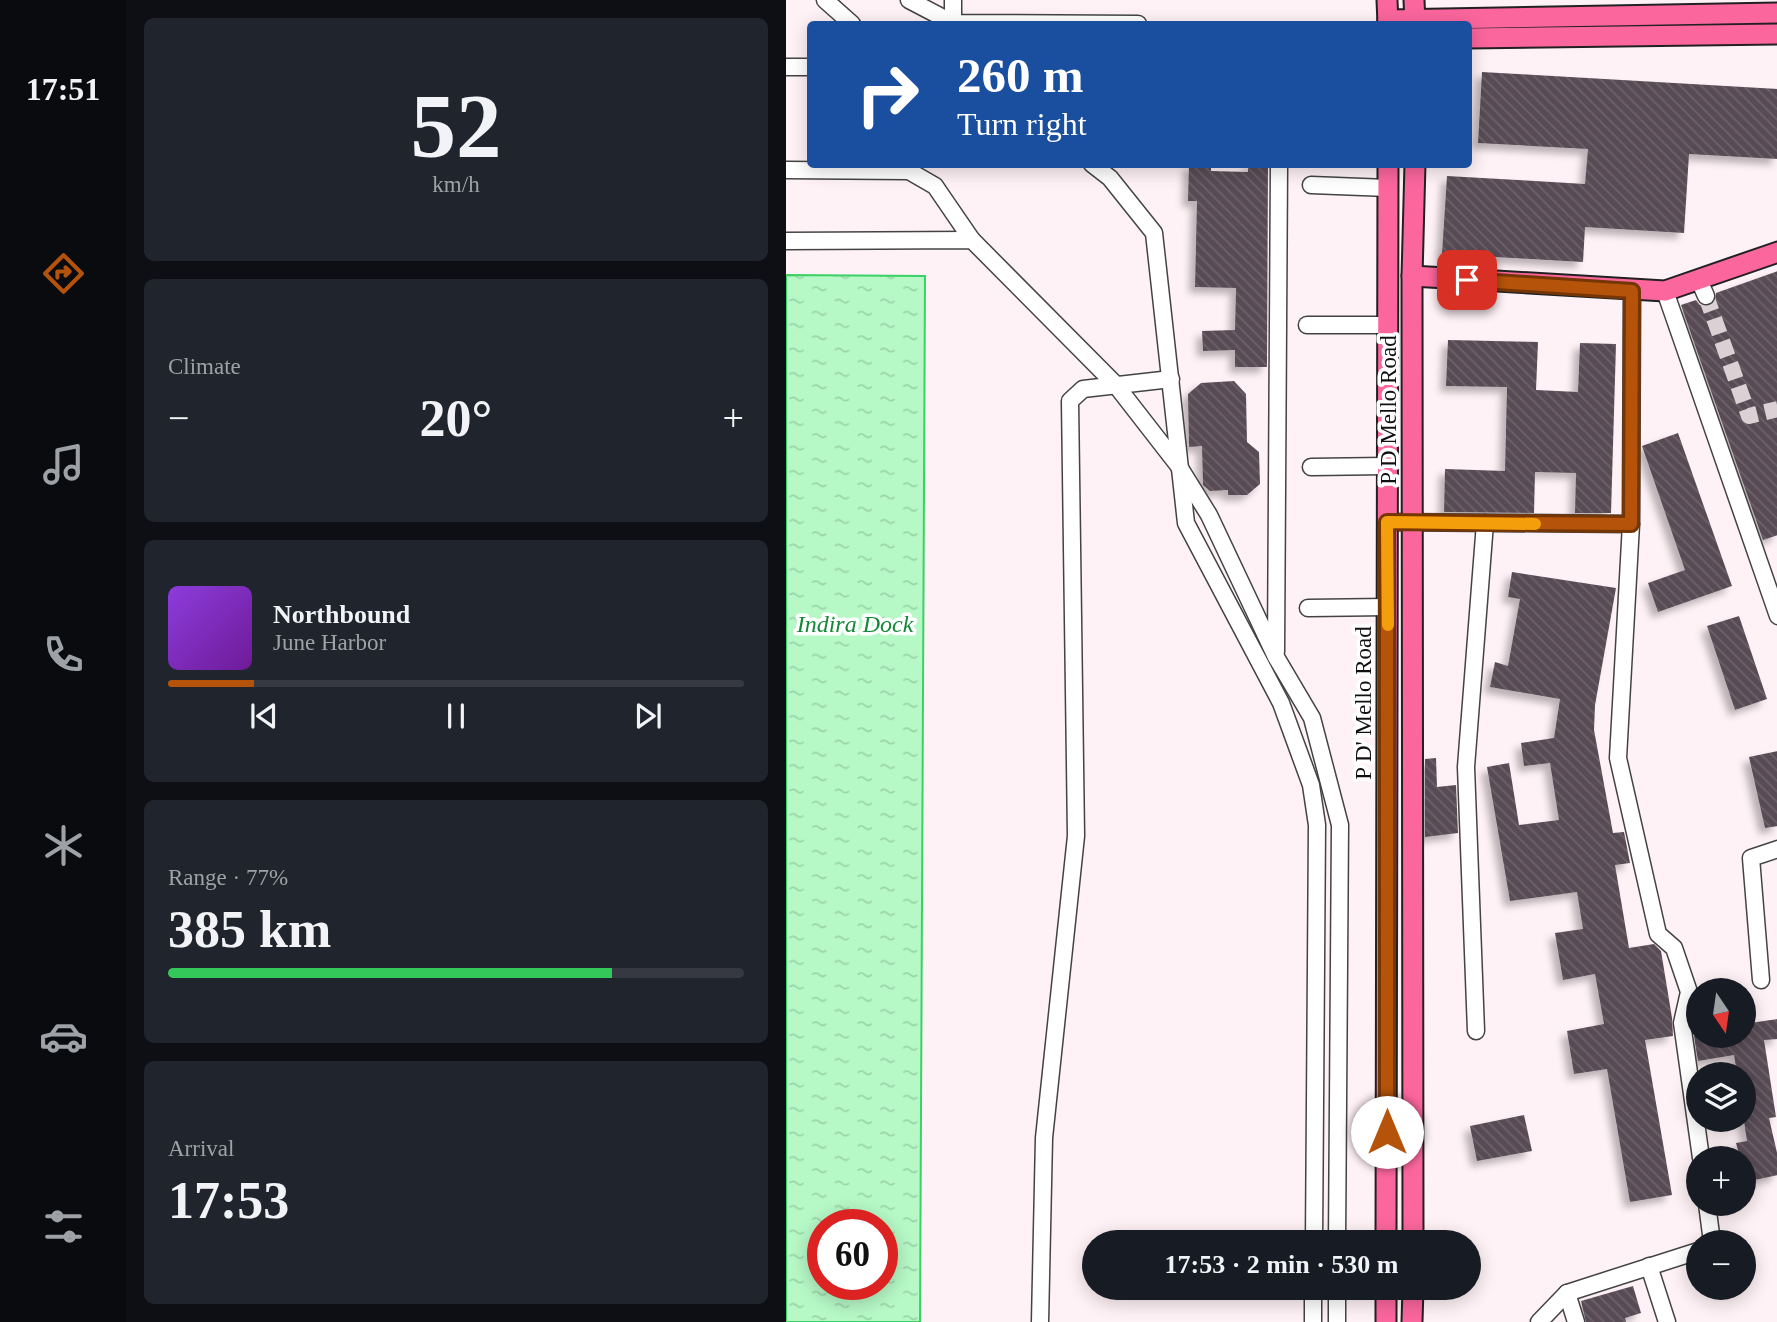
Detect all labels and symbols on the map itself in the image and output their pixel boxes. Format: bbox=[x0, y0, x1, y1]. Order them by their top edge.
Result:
pin bbox=[1437, 250, 1497, 310]
street label: P D Mello Road bbox=[1376, 335, 1401, 485]
water label: Indira Dock bbox=[796, 611, 914, 637]
street label: P D' Mello Road bbox=[1351, 626, 1376, 780]
north arrow bbox=[1686, 978, 1756, 1048]
position arrow bbox=[1350, 1095, 1424, 1169]
speed limit sign: 60 bbox=[807, 1209, 898, 1300]

